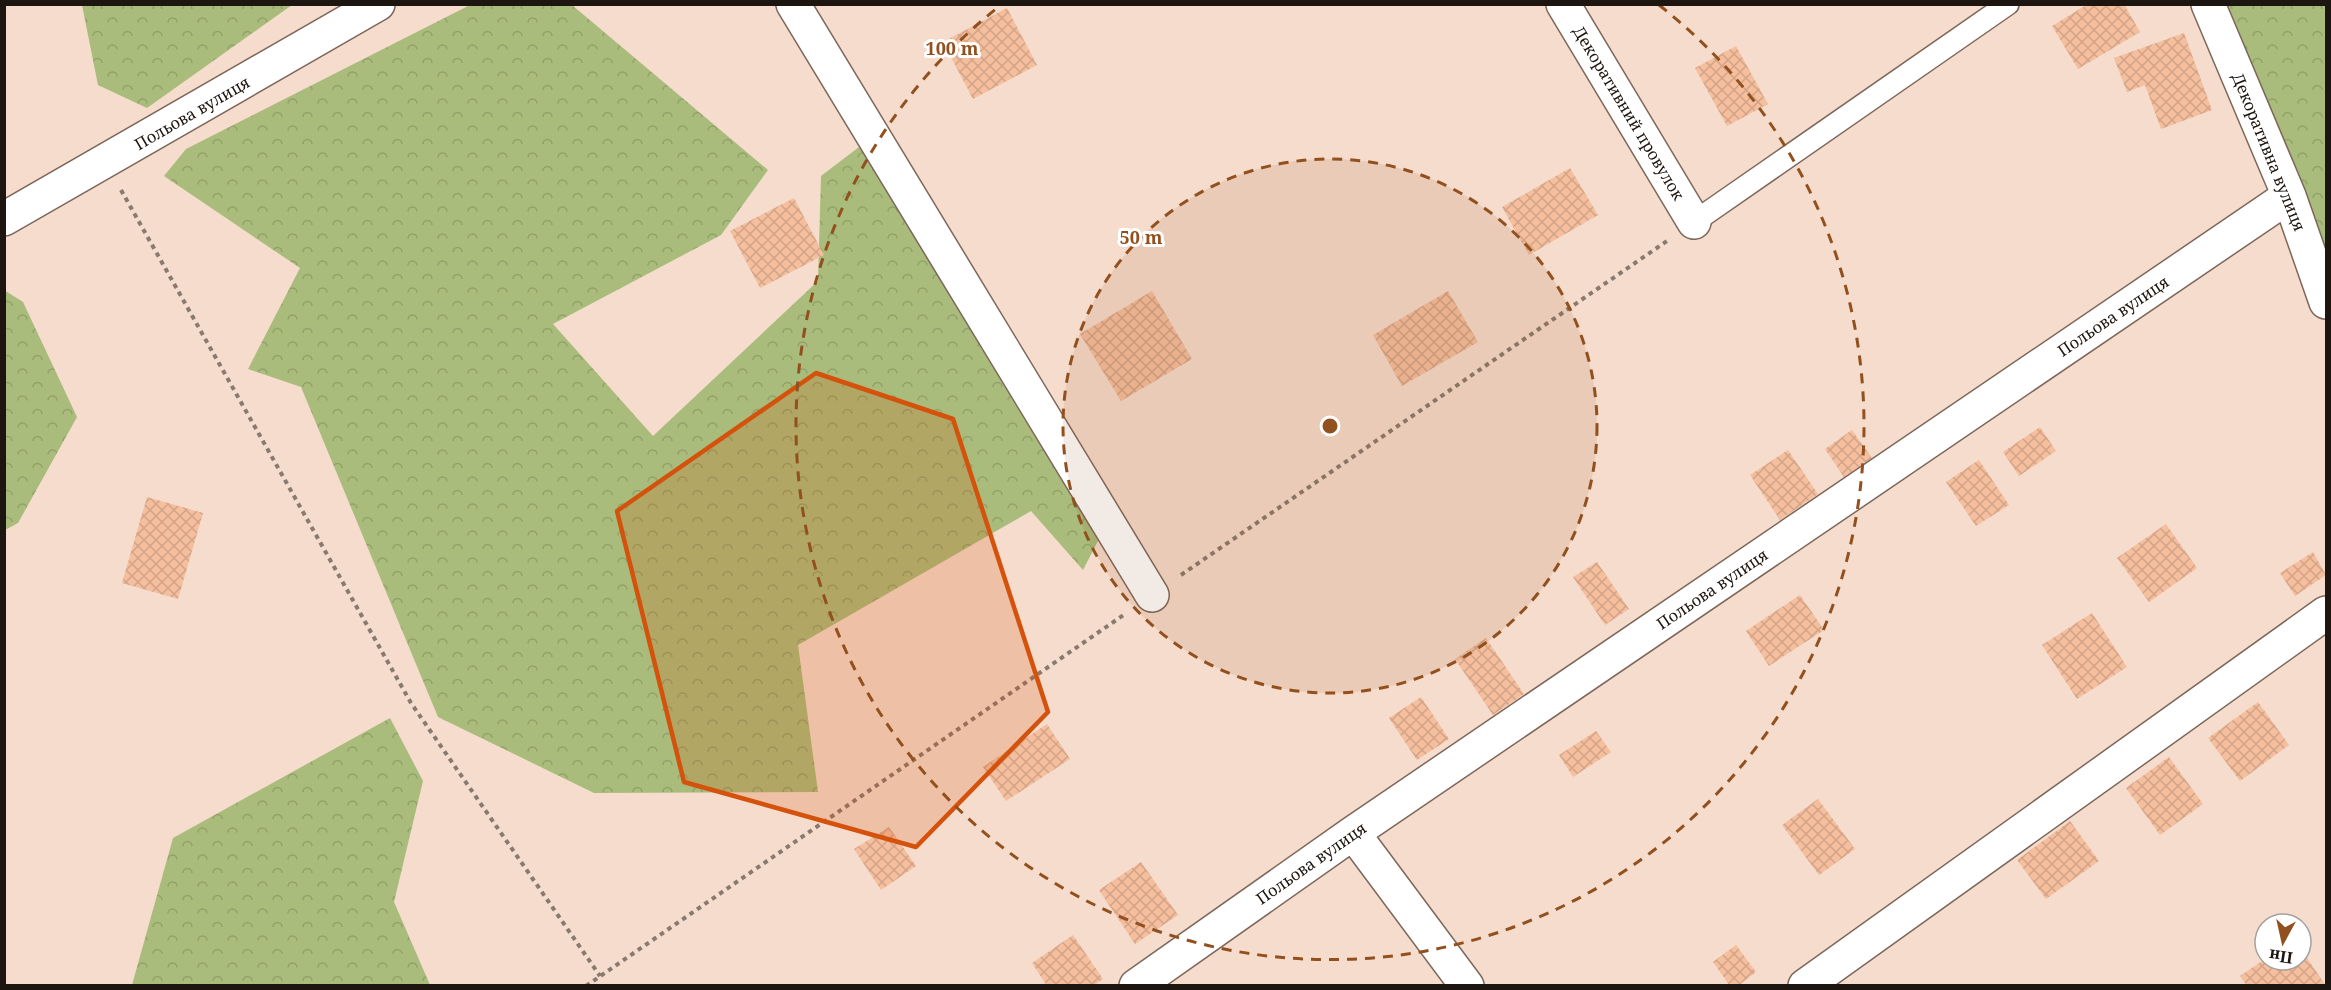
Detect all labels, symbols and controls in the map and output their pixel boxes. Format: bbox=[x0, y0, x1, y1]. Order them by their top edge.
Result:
street label: Декоративний провулок bbox=[1568, 22, 1690, 205]
text: 100 m bbox=[926, 36, 979, 60]
street label: Декоративна вулиця bbox=[2227, 70, 2311, 234]
street label: Польова вулиця bbox=[130, 71, 254, 155]
text: 50 m bbox=[1120, 225, 1163, 249]
street label: Польова вулиця bbox=[2053, 271, 2173, 361]
centre of rings bbox=[1320, 416, 1340, 436]
street label: Польова вулиця bbox=[1652, 544, 1772, 634]
street label: Польова вулиця bbox=[1251, 817, 1371, 909]
north arrow bbox=[2253, 912, 2313, 972]
text: Пн bbox=[2267, 944, 2294, 969]

